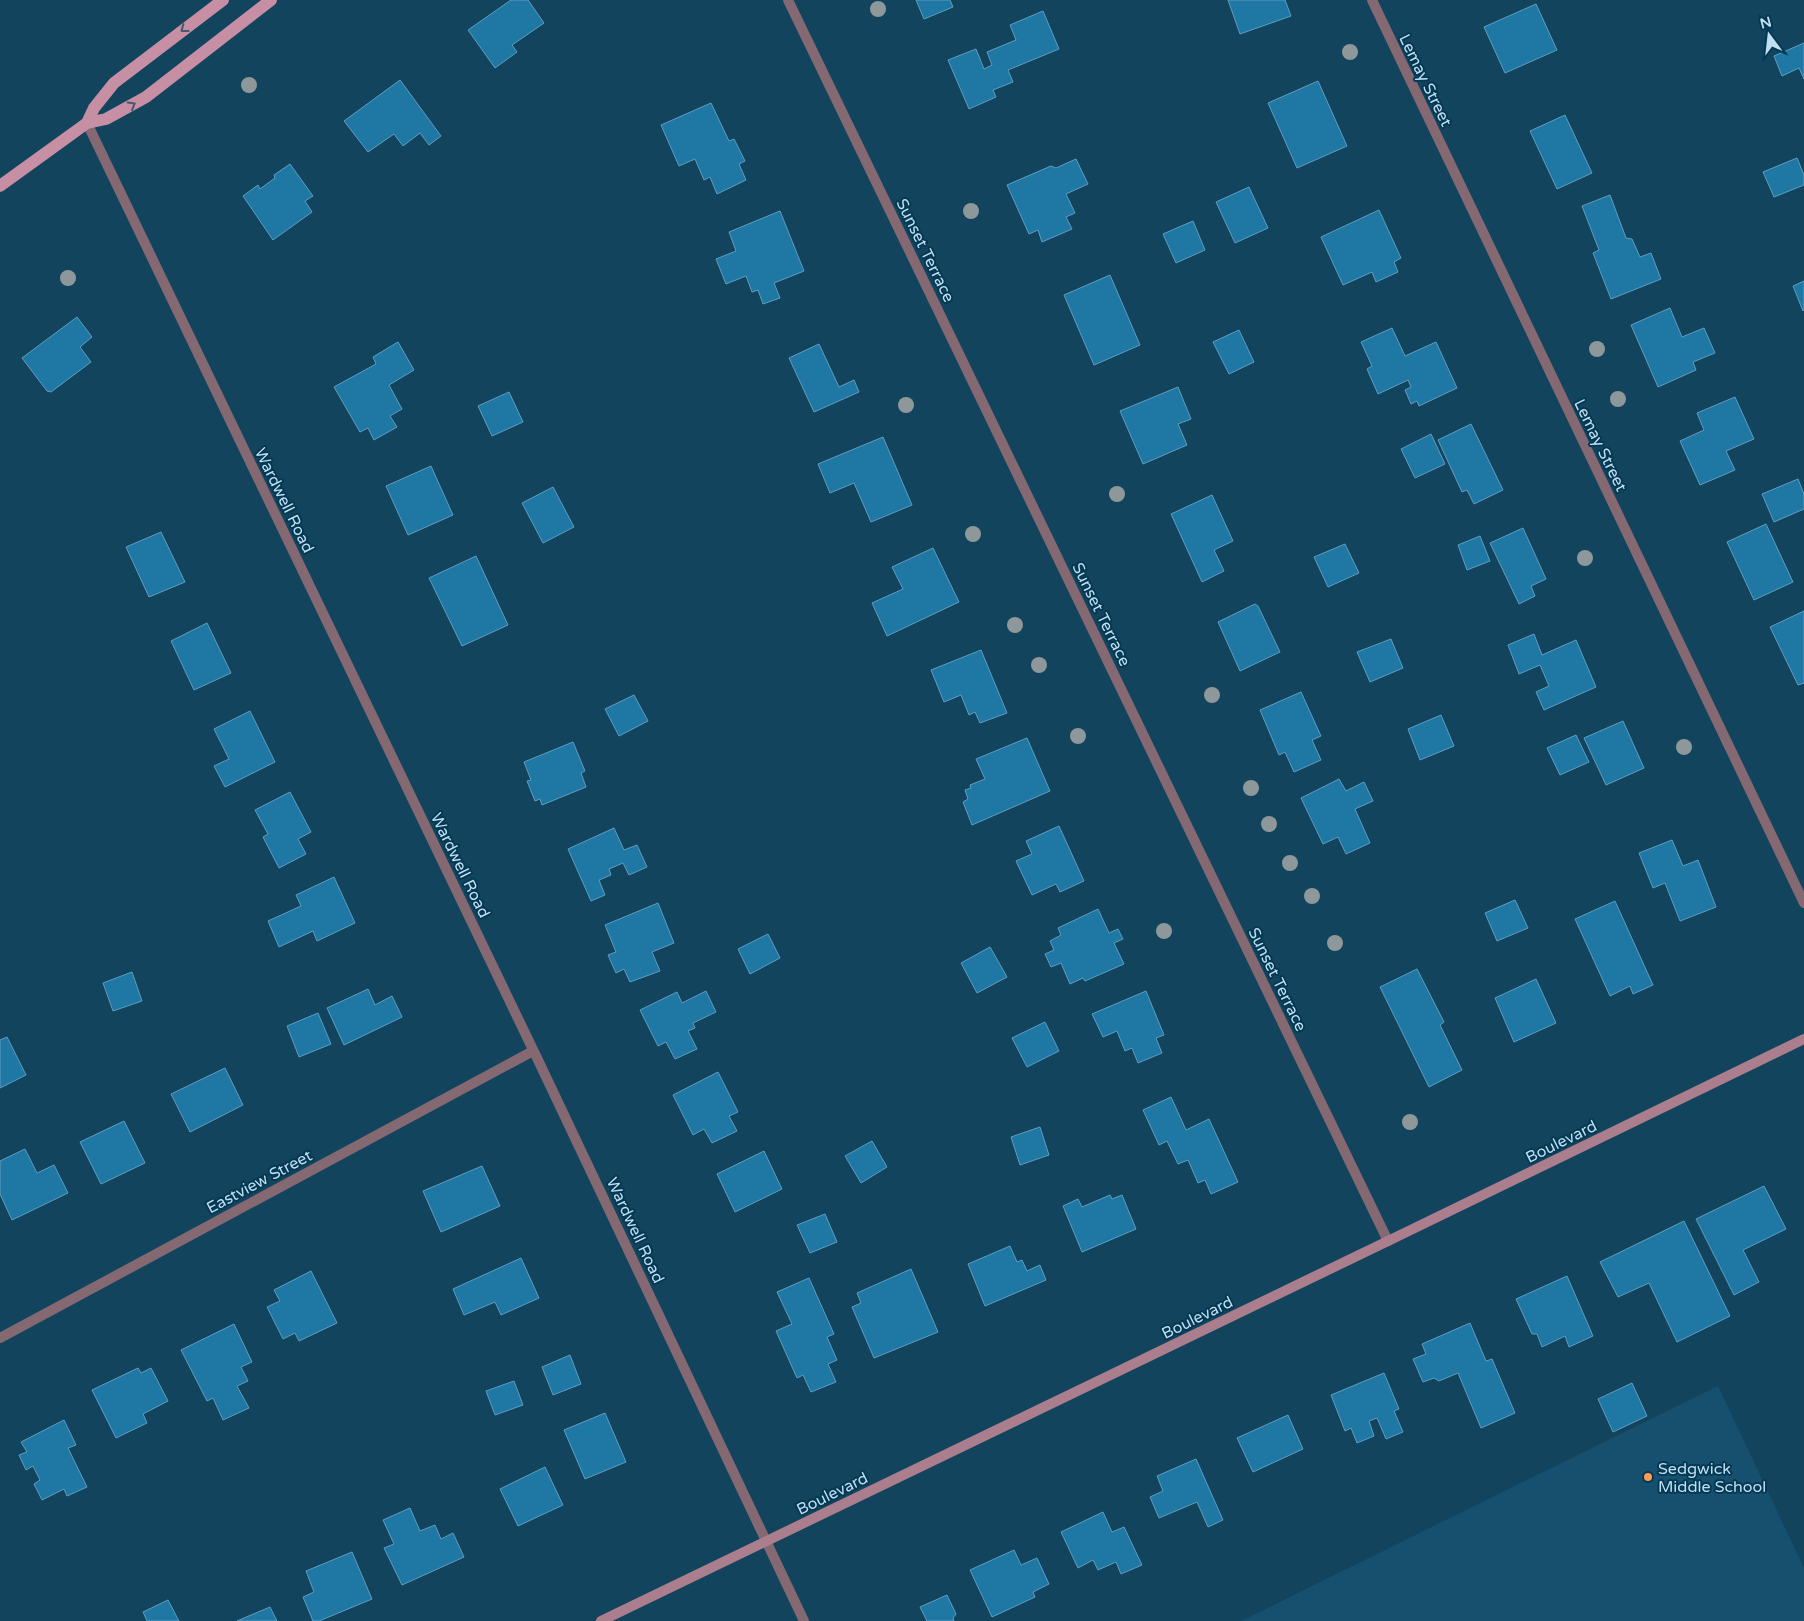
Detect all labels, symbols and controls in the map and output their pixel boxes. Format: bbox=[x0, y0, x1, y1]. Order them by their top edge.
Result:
north arrow bbox=[1744, 10, 1794, 60]
text: N bbox=[1758, 13, 1773, 33]
one-way arrow bbox=[181, 24, 190, 32]
street label: Lemay Street bbox=[1394, 31, 1456, 130]
one-way arrow bbox=[127, 102, 136, 112]
street label: Sunset Terrace bbox=[891, 195, 959, 305]
street label: Lemay Street bbox=[1569, 396, 1631, 495]
street label: Wardwell Road bbox=[250, 445, 318, 556]
street label: Sunset Terrace bbox=[1067, 559, 1135, 669]
street label: Wardwell Road bbox=[426, 810, 494, 921]
street label: Sunset Terrace bbox=[1243, 924, 1311, 1034]
street label: Boulevard bbox=[1523, 1116, 1600, 1168]
street label: Eastview Street bbox=[203, 1146, 316, 1218]
street label: Wardwell Road bbox=[602, 1174, 668, 1287]
street label: Boulevard bbox=[1159, 1292, 1236, 1344]
place label: Sedgwick Middle School bbox=[1658, 1459, 1766, 1497]
street label: Boulevard bbox=[794, 1468, 871, 1520]
marker: Sedgwick Middle School bbox=[1642, 1471, 1654, 1483]

